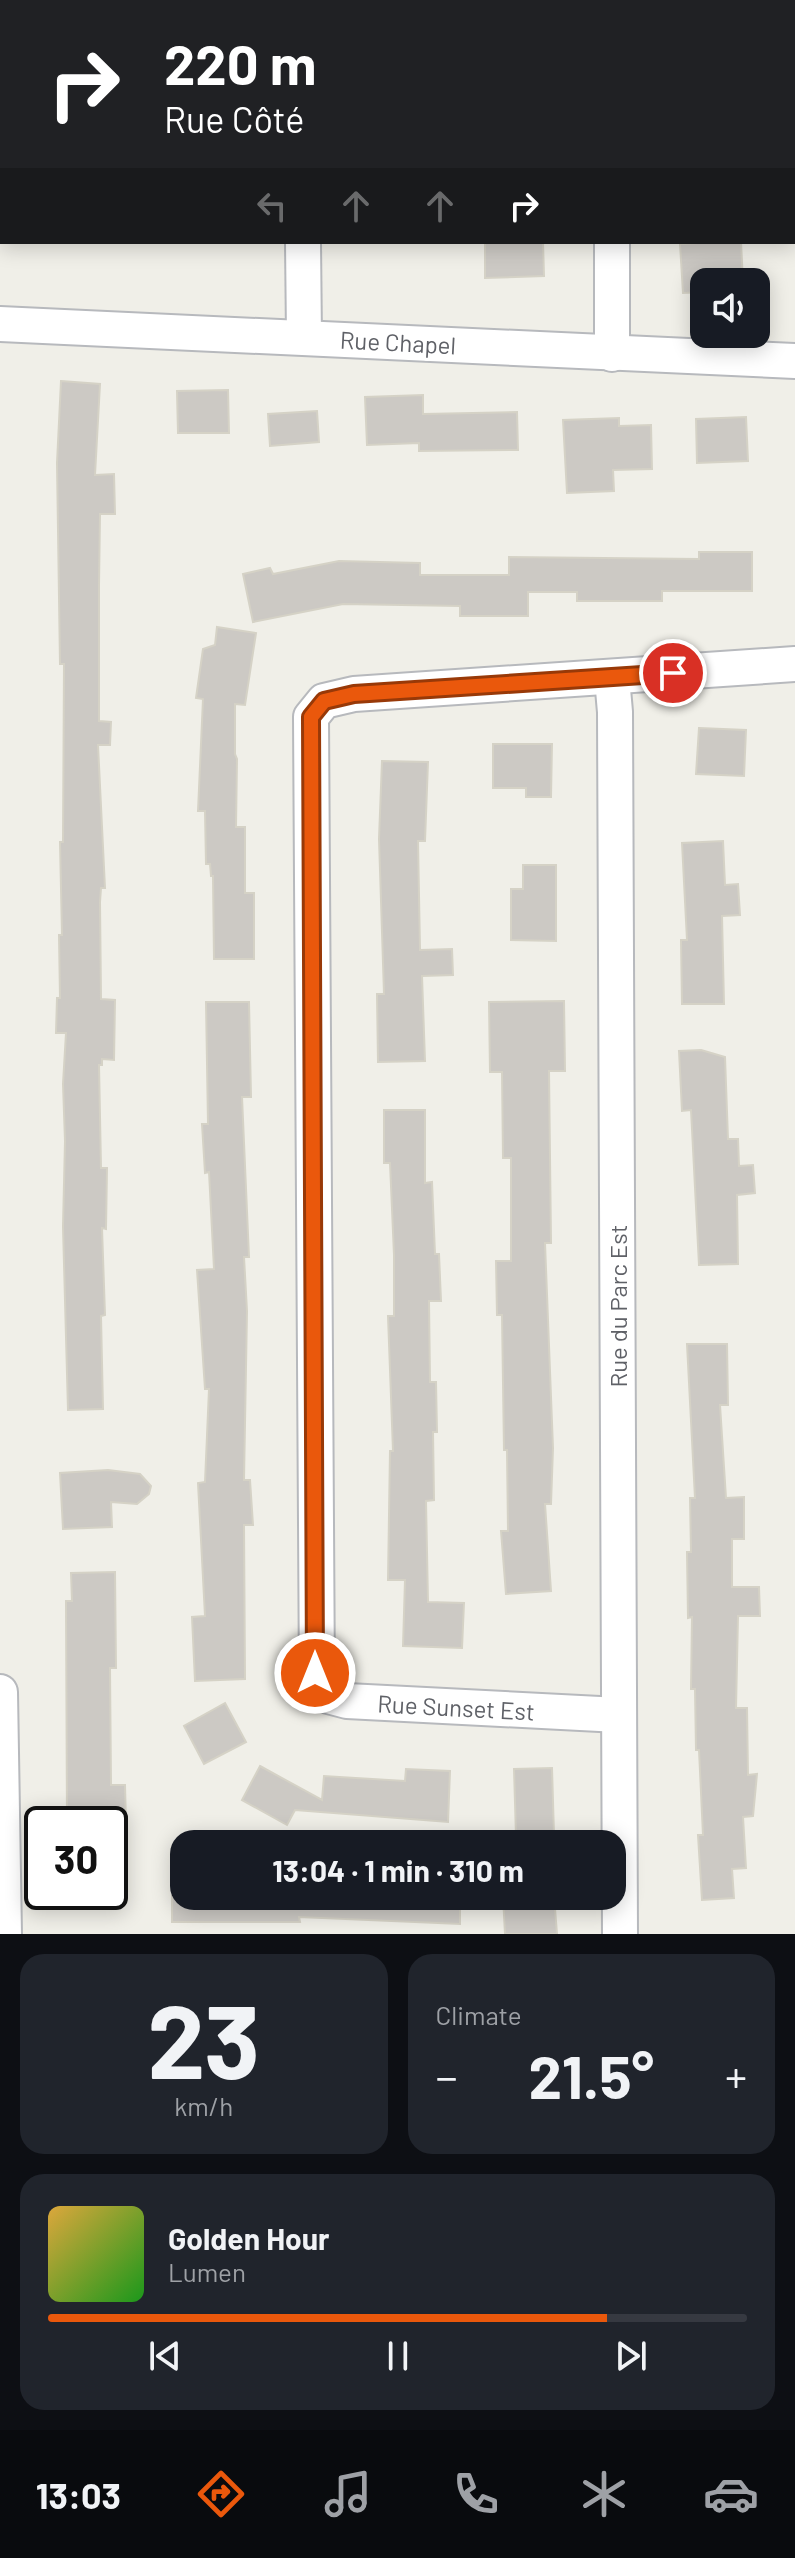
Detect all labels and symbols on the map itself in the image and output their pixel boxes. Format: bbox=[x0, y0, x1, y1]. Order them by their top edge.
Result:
street label: Rue Chapel bbox=[339, 324, 457, 360]
pin bbox=[639, 639, 707, 707]
street label: Rue du Parc Est bbox=[603, 1225, 632, 1387]
position arrow bbox=[273, 1631, 357, 1715]
street label: Rue Sunset Est bbox=[377, 1688, 535, 1726]
speed limit sign: 30 bbox=[24, 1806, 128, 1910]

